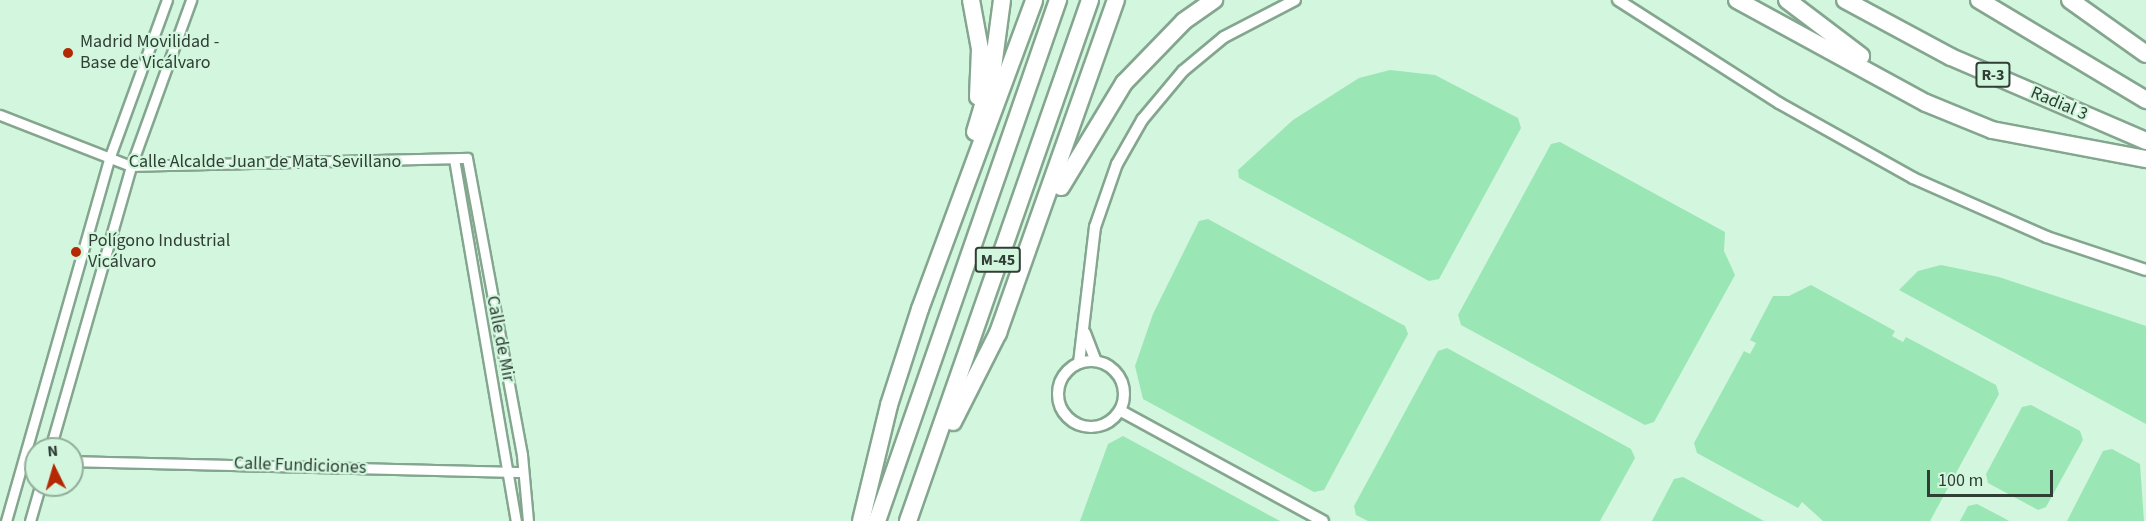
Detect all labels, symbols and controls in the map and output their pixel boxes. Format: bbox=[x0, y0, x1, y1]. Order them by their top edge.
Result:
place label: Madrid Movilidad - Base de Vicálvaro bbox=[80, 32, 219, 74]
marker: Madrid Movilidad - Base de Vicálvaro bbox=[61, 46, 75, 60]
road number: R-3 bbox=[1975, 62, 2011, 88]
street label: Radial 3 bbox=[2027, 82, 2091, 126]
street label: Calle Alcalde Juan de Mata Sevillano bbox=[129, 151, 401, 173]
place label: Polígono Industrial Vicálvaro bbox=[88, 231, 230, 274]
marker: Polígono Industrial Vicálvaro bbox=[69, 245, 83, 259]
road number: M-45 bbox=[974, 247, 1022, 273]
street label: Calle de Mir bbox=[481, 294, 519, 384]
north arrow bbox=[24, 437, 84, 497]
text: N bbox=[46, 440, 59, 462]
street label: Calle Fundiciones bbox=[233, 453, 367, 479]
scale bar bbox=[1930, 458, 2056, 496]
text: 100 m bbox=[1938, 468, 1983, 493]

